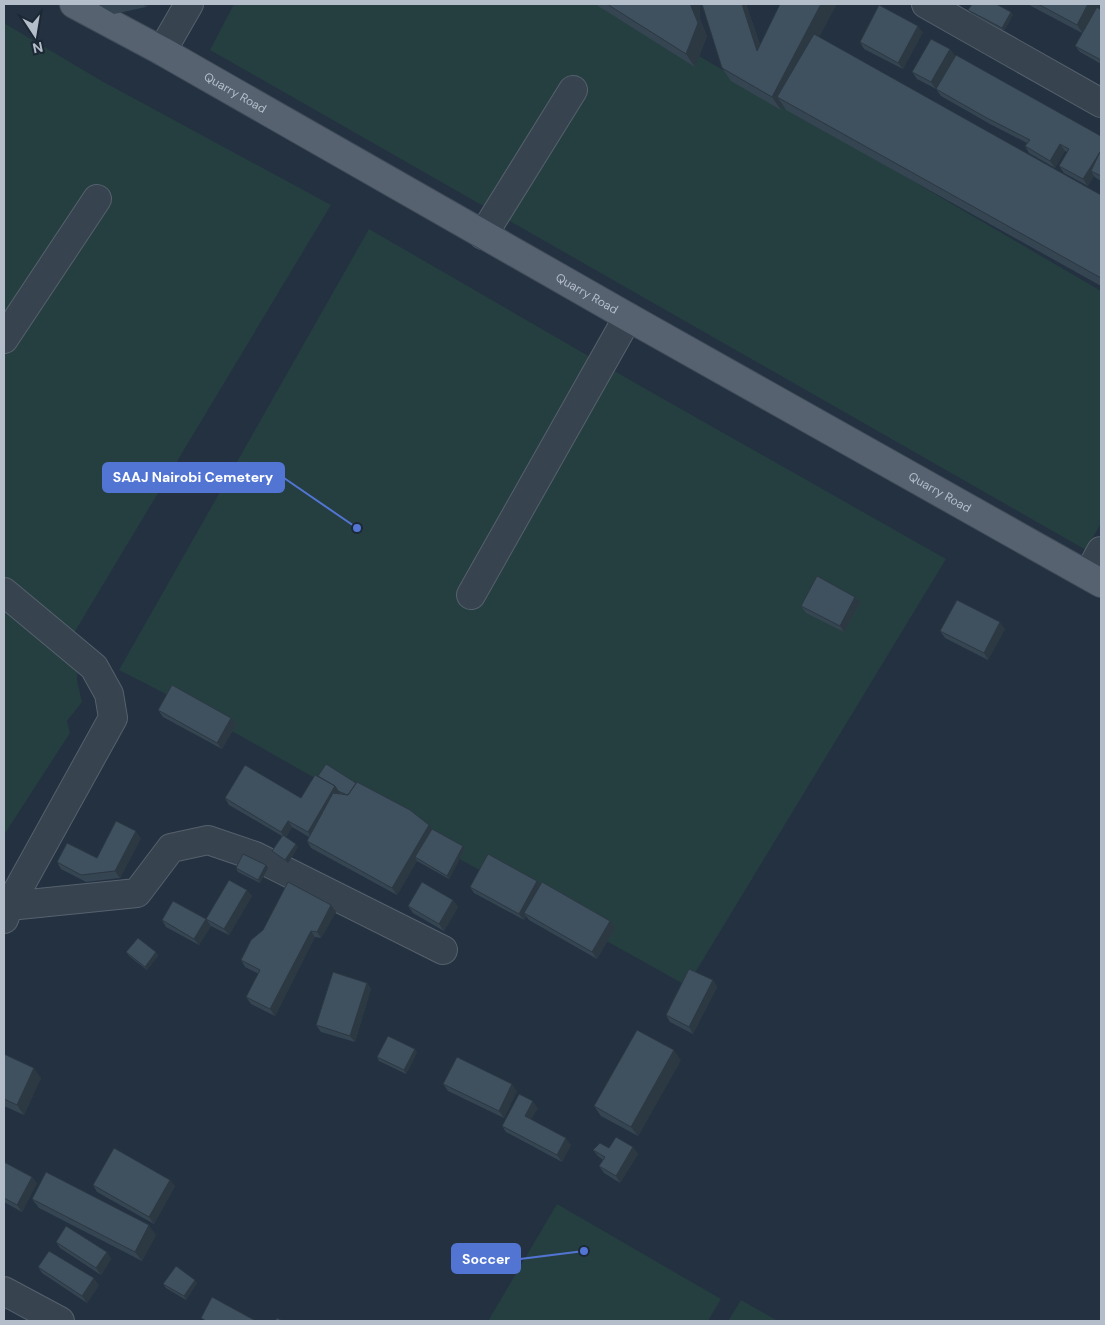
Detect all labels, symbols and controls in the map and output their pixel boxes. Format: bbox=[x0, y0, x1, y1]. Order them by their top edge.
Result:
north arrow bbox=[10, 10, 60, 60]
text: N bbox=[31, 38, 45, 58]
street label: Quarry Road bbox=[201, 69, 269, 117]
street label: Quarry Road bbox=[553, 269, 621, 318]
callout: SAAJ Nairobi Cemetery bbox=[103, 463, 284, 492]
text: SAAJ Nairobi Cemetery bbox=[113, 468, 274, 486]
street label: Quarry Road bbox=[906, 468, 974, 516]
callout: Soccer bbox=[452, 1244, 520, 1273]
text: Soccer bbox=[462, 1250, 510, 1268]

